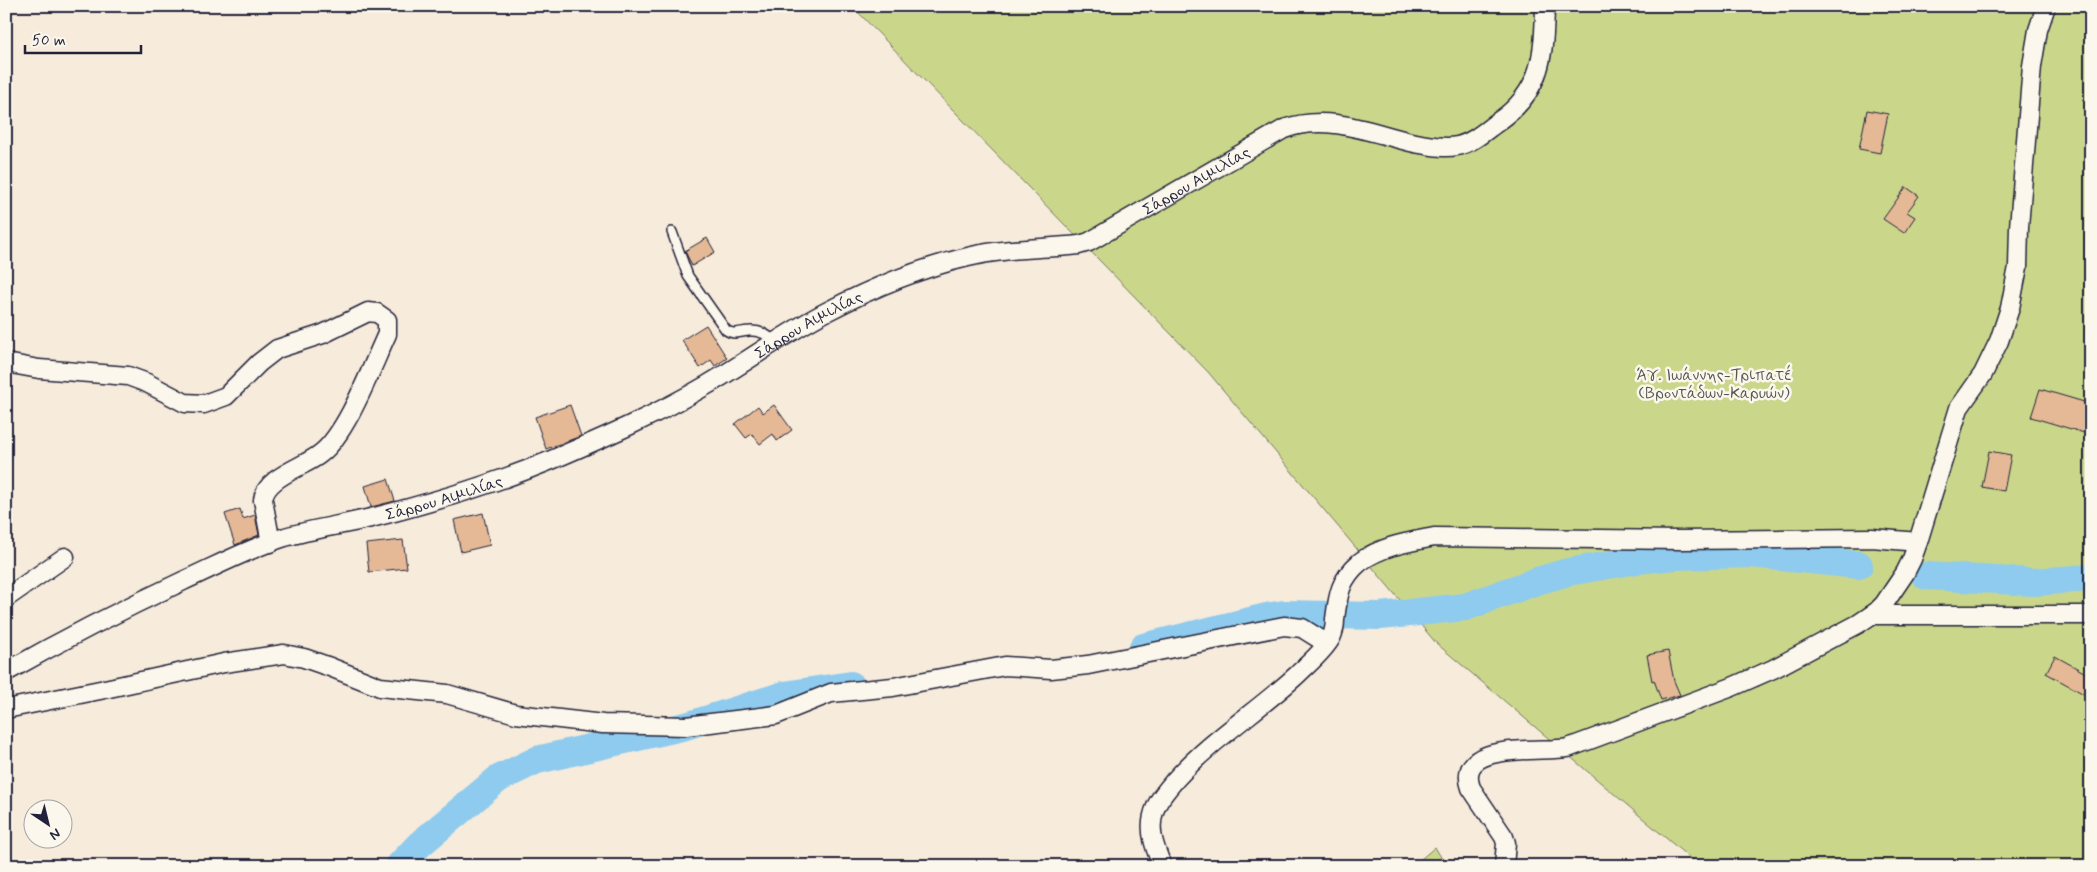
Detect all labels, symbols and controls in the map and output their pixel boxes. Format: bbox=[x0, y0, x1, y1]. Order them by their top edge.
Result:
scale bar bbox=[25, 22, 141, 54]
text: 50 m bbox=[32, 31, 66, 51]
street label: Σάρρου Αιμιλίας bbox=[1139, 142, 1254, 221]
street label: Σάρρου Αιμιλίας bbox=[751, 287, 866, 364]
park label: Άγ. Ιωάννης-Τριπατέ (Βροντάδων-Καρυών) bbox=[1637, 364, 1791, 404]
street label: Σάρρου Αιμιλίας bbox=[384, 471, 505, 526]
north arrow bbox=[22, 800, 72, 850]
text: N bbox=[46, 824, 64, 844]

